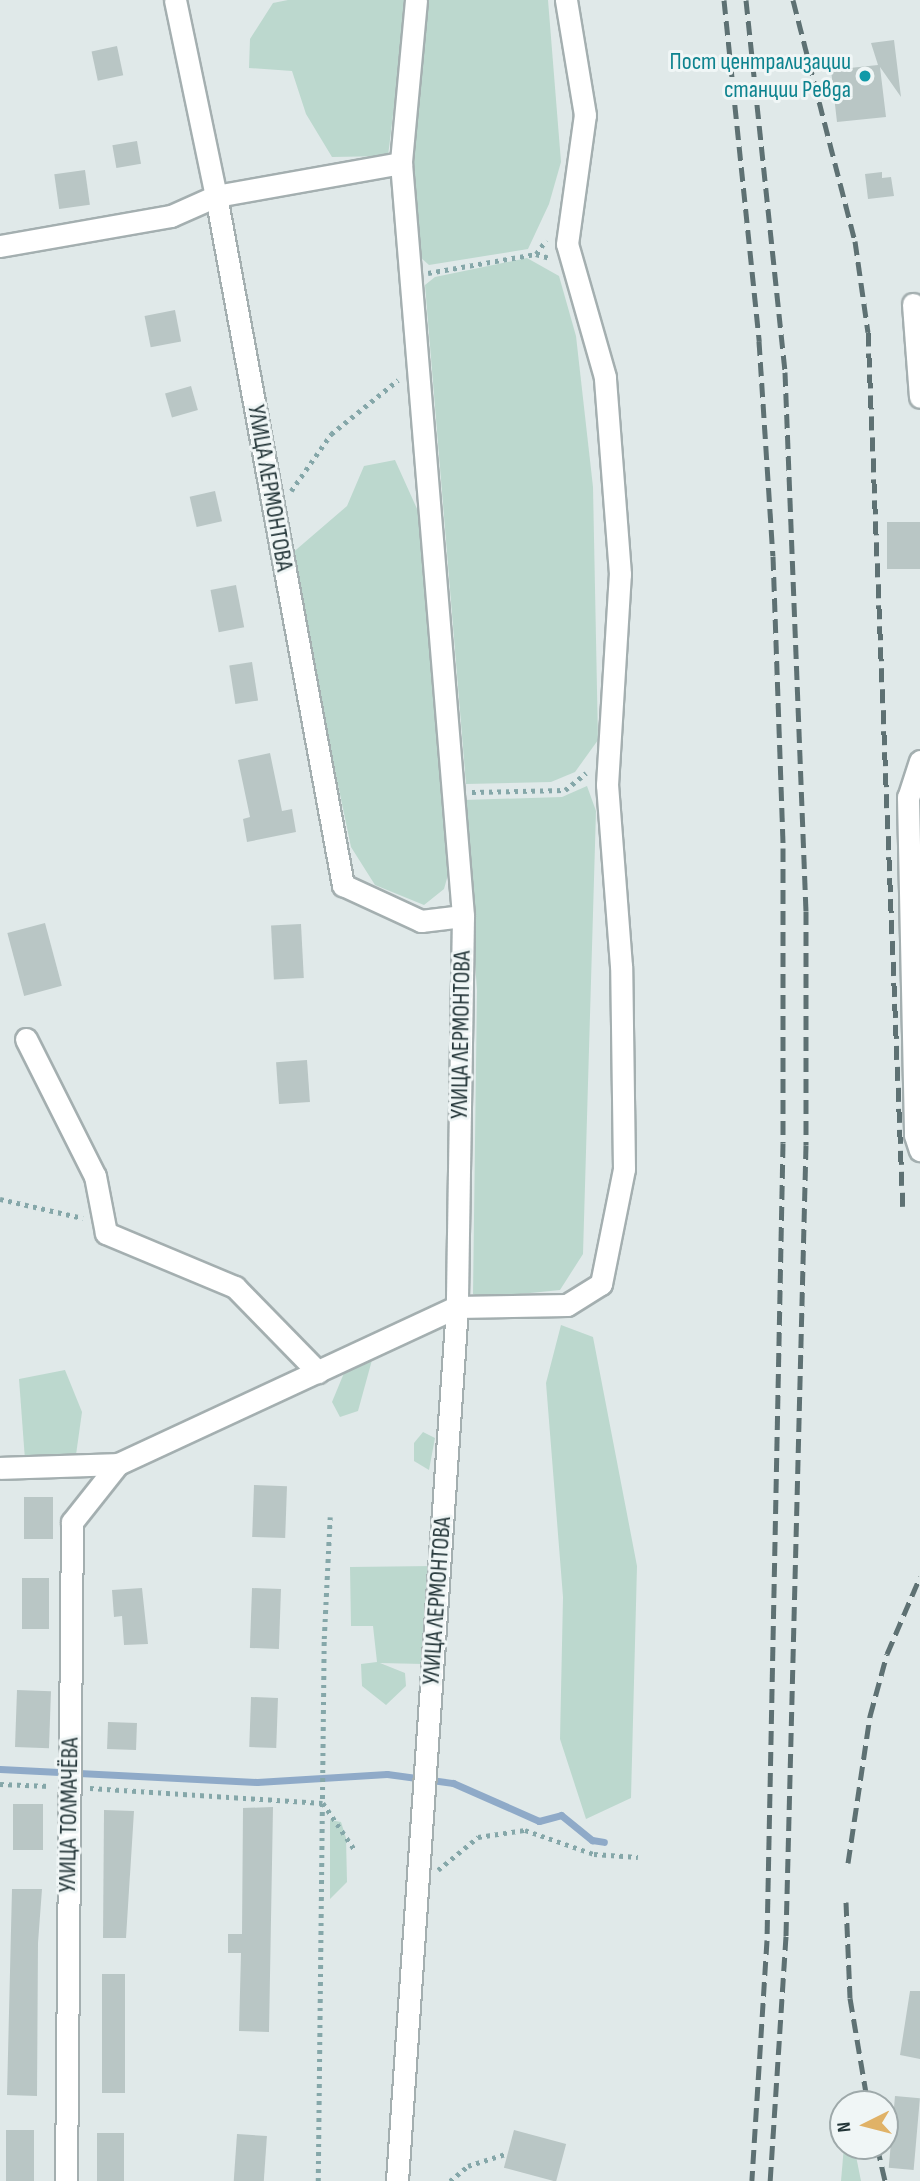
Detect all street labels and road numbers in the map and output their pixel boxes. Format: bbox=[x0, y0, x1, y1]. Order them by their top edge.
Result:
street label: УЛИЦА ЛЕРМОНТОВА bbox=[241, 403, 299, 573]
street label: УЛИЦА ЛЕРМОНТОВА bbox=[445, 951, 477, 1119]
street label: УЛИЦА ЛЕРМОНТОВА bbox=[417, 1516, 457, 1686]
street label: УЛИЦА ТОЛМАЧЁВА bbox=[53, 1737, 85, 1893]

